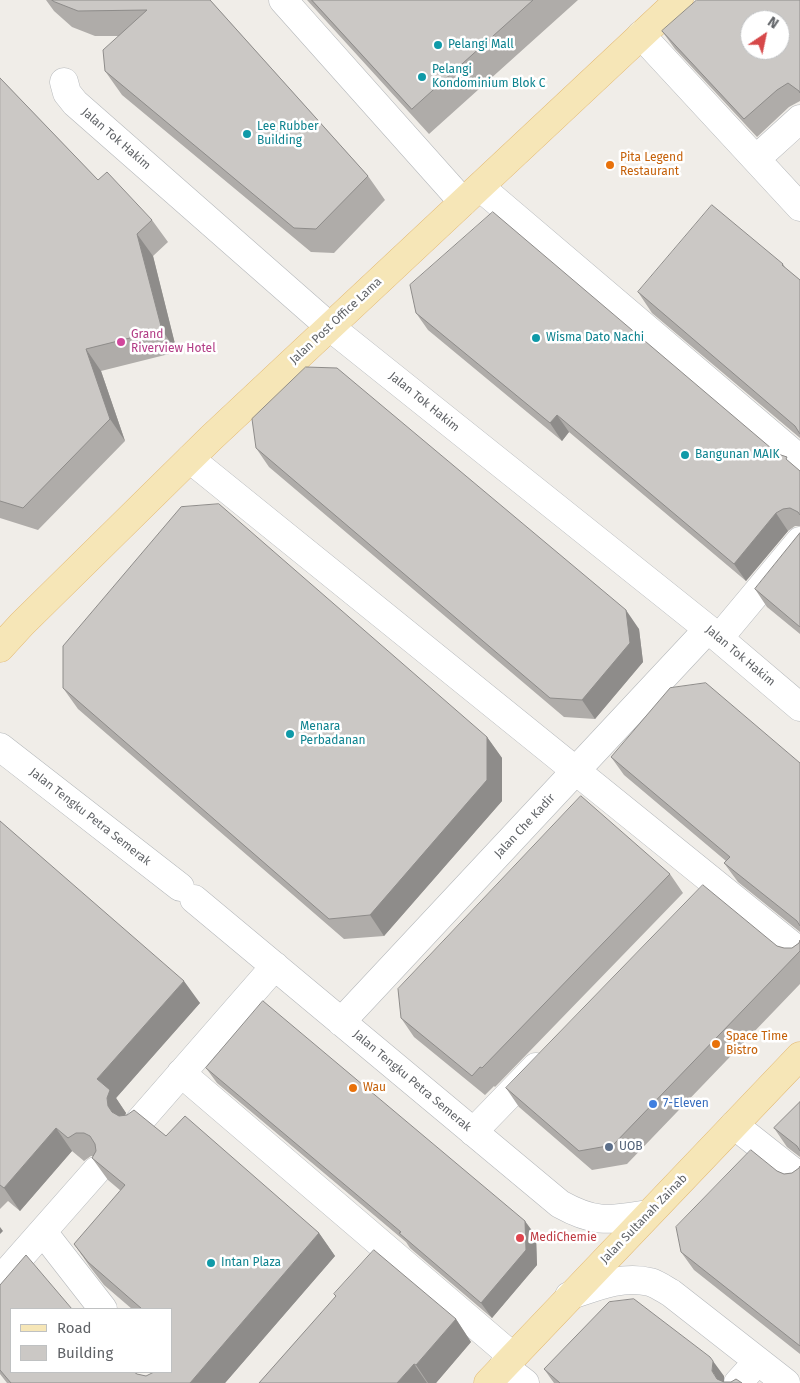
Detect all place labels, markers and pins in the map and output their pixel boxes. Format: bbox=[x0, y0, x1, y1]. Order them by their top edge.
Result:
place label: Pelangi Mall bbox=[448, 38, 514, 52]
marker: Pelangi Mall bbox=[432, 39, 444, 51]
place label: Pelangi Kondominium Blok C bbox=[432, 63, 545, 91]
marker: Pelangi Kondominium Blok C bbox=[416, 71, 428, 83]
place label: Lee Rubber Building bbox=[257, 120, 319, 148]
marker: Lee Rubber Building bbox=[241, 128, 253, 140]
place label: Pita Legend Restaurant bbox=[620, 151, 683, 179]
marker: Pita Legend Restaurant bbox=[604, 159, 616, 171]
place label: Grand Riverview Hotel bbox=[131, 328, 216, 356]
place label: Wisma Dato Nachi bbox=[546, 331, 644, 345]
marker: Wisma Dato Nachi bbox=[530, 332, 542, 344]
marker: Grand Riverview Hotel bbox=[115, 336, 127, 348]
place label: Bangunan MAIK bbox=[695, 448, 780, 462]
marker: Bangunan MAIK bbox=[679, 449, 691, 461]
place label: Menara Perbadanan bbox=[300, 720, 366, 748]
marker: Menara Perbadanan bbox=[284, 728, 296, 740]
place label: Space Time Bistro bbox=[726, 1030, 788, 1058]
marker: Space Time Bistro bbox=[710, 1038, 722, 1050]
place label: Wau bbox=[363, 1081, 386, 1095]
marker: Wau bbox=[347, 1082, 359, 1094]
place label: 7-Eleven bbox=[663, 1097, 709, 1111]
marker: 7-Eleven bbox=[647, 1098, 659, 1110]
place label: UOB bbox=[619, 1140, 643, 1154]
marker: UOB bbox=[603, 1141, 615, 1153]
place label: MediChemie bbox=[530, 1231, 597, 1245]
marker: MediChemie bbox=[514, 1232, 526, 1244]
place label: Intan Plaza bbox=[221, 1256, 281, 1270]
marker: Intan Plaza bbox=[205, 1257, 217, 1269]

